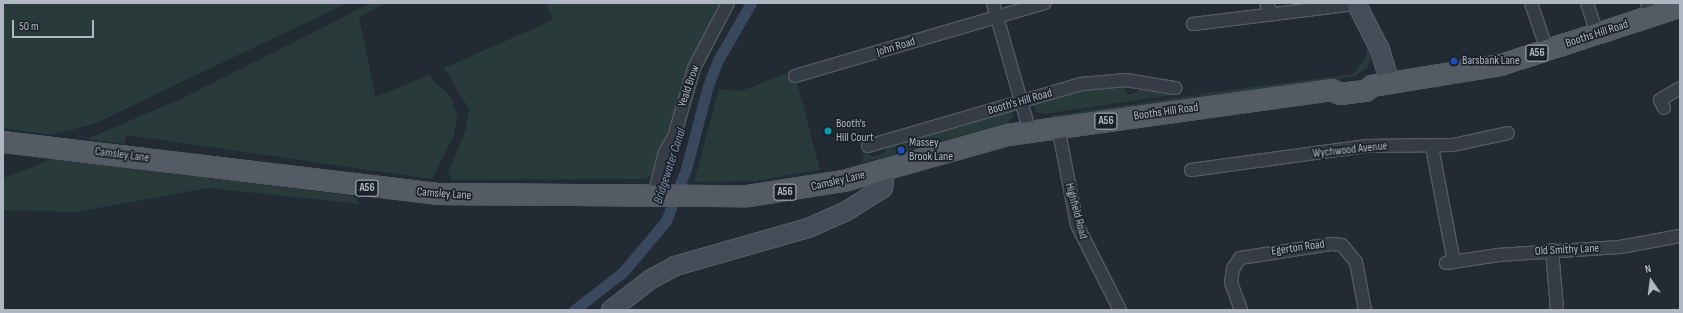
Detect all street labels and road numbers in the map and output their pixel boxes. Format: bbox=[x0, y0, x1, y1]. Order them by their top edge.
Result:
street label: Booths Hill Road bbox=[1564, 17, 1630, 51]
street label: John Road bbox=[875, 34, 917, 60]
road number: A56 bbox=[1525, 44, 1549, 62]
street label: Yeald Brow bbox=[675, 63, 703, 109]
street label: Booth's Hill Road bbox=[986, 86, 1054, 118]
street label: Booths Hill Road bbox=[1133, 100, 1199, 124]
road number: A56 bbox=[1094, 112, 1118, 130]
street label: Wychwood Avenue bbox=[1312, 139, 1388, 161]
street label: Camsley Lane bbox=[94, 145, 150, 165]
street label: Camsley Lane bbox=[810, 168, 866, 194]
road number: A56 bbox=[355, 179, 379, 197]
street label: Highfield Road bbox=[1062, 181, 1090, 241]
road number: A56 bbox=[773, 183, 797, 201]
street label: Camsley Lane bbox=[416, 185, 472, 203]
street label: Egerton Road bbox=[1270, 237, 1326, 259]
street label: Old Smithy Lane bbox=[1534, 241, 1600, 259]

